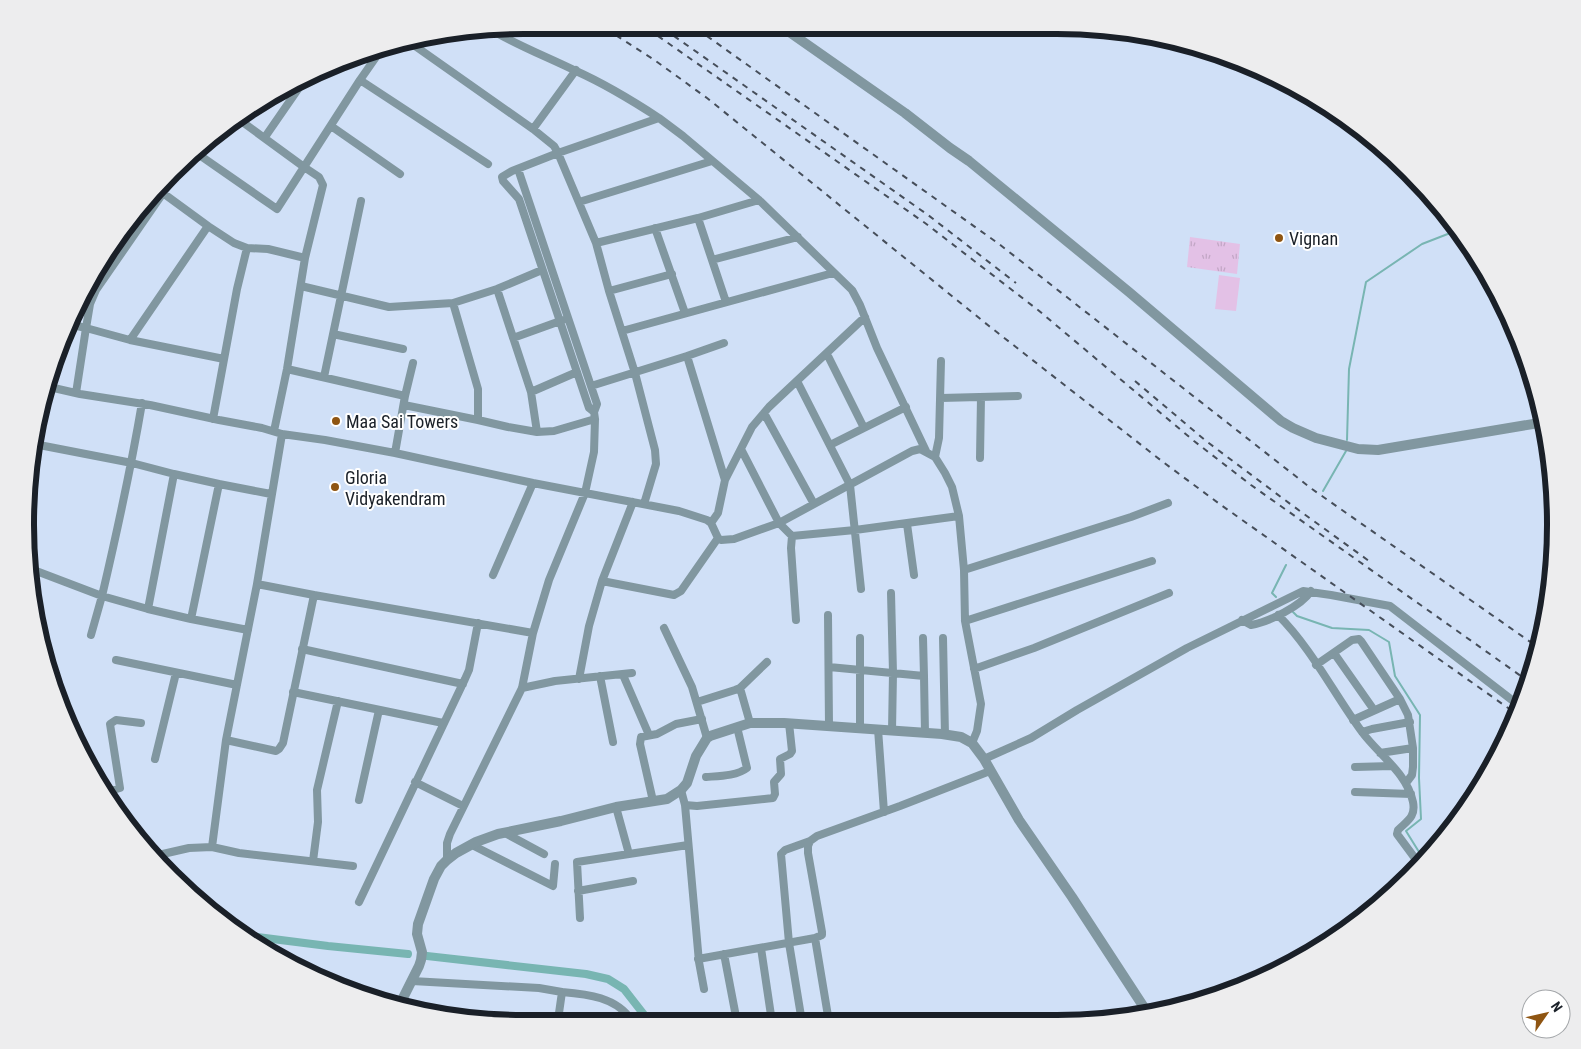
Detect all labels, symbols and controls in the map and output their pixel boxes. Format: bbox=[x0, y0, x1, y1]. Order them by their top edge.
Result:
place label: Vignan bbox=[1289, 228, 1338, 249]
marker: Vignan bbox=[1273, 232, 1285, 244]
place label: Maa Sai Towers bbox=[346, 411, 458, 432]
marker: Maa Sai Towers bbox=[330, 415, 342, 427]
place label: Gloria Vidyakendram bbox=[345, 467, 445, 509]
marker: Gloria Vidyakendram bbox=[329, 481, 341, 493]
north arrow bbox=[1521, 989, 1571, 1039]
text: N bbox=[1548, 999, 1566, 1015]

